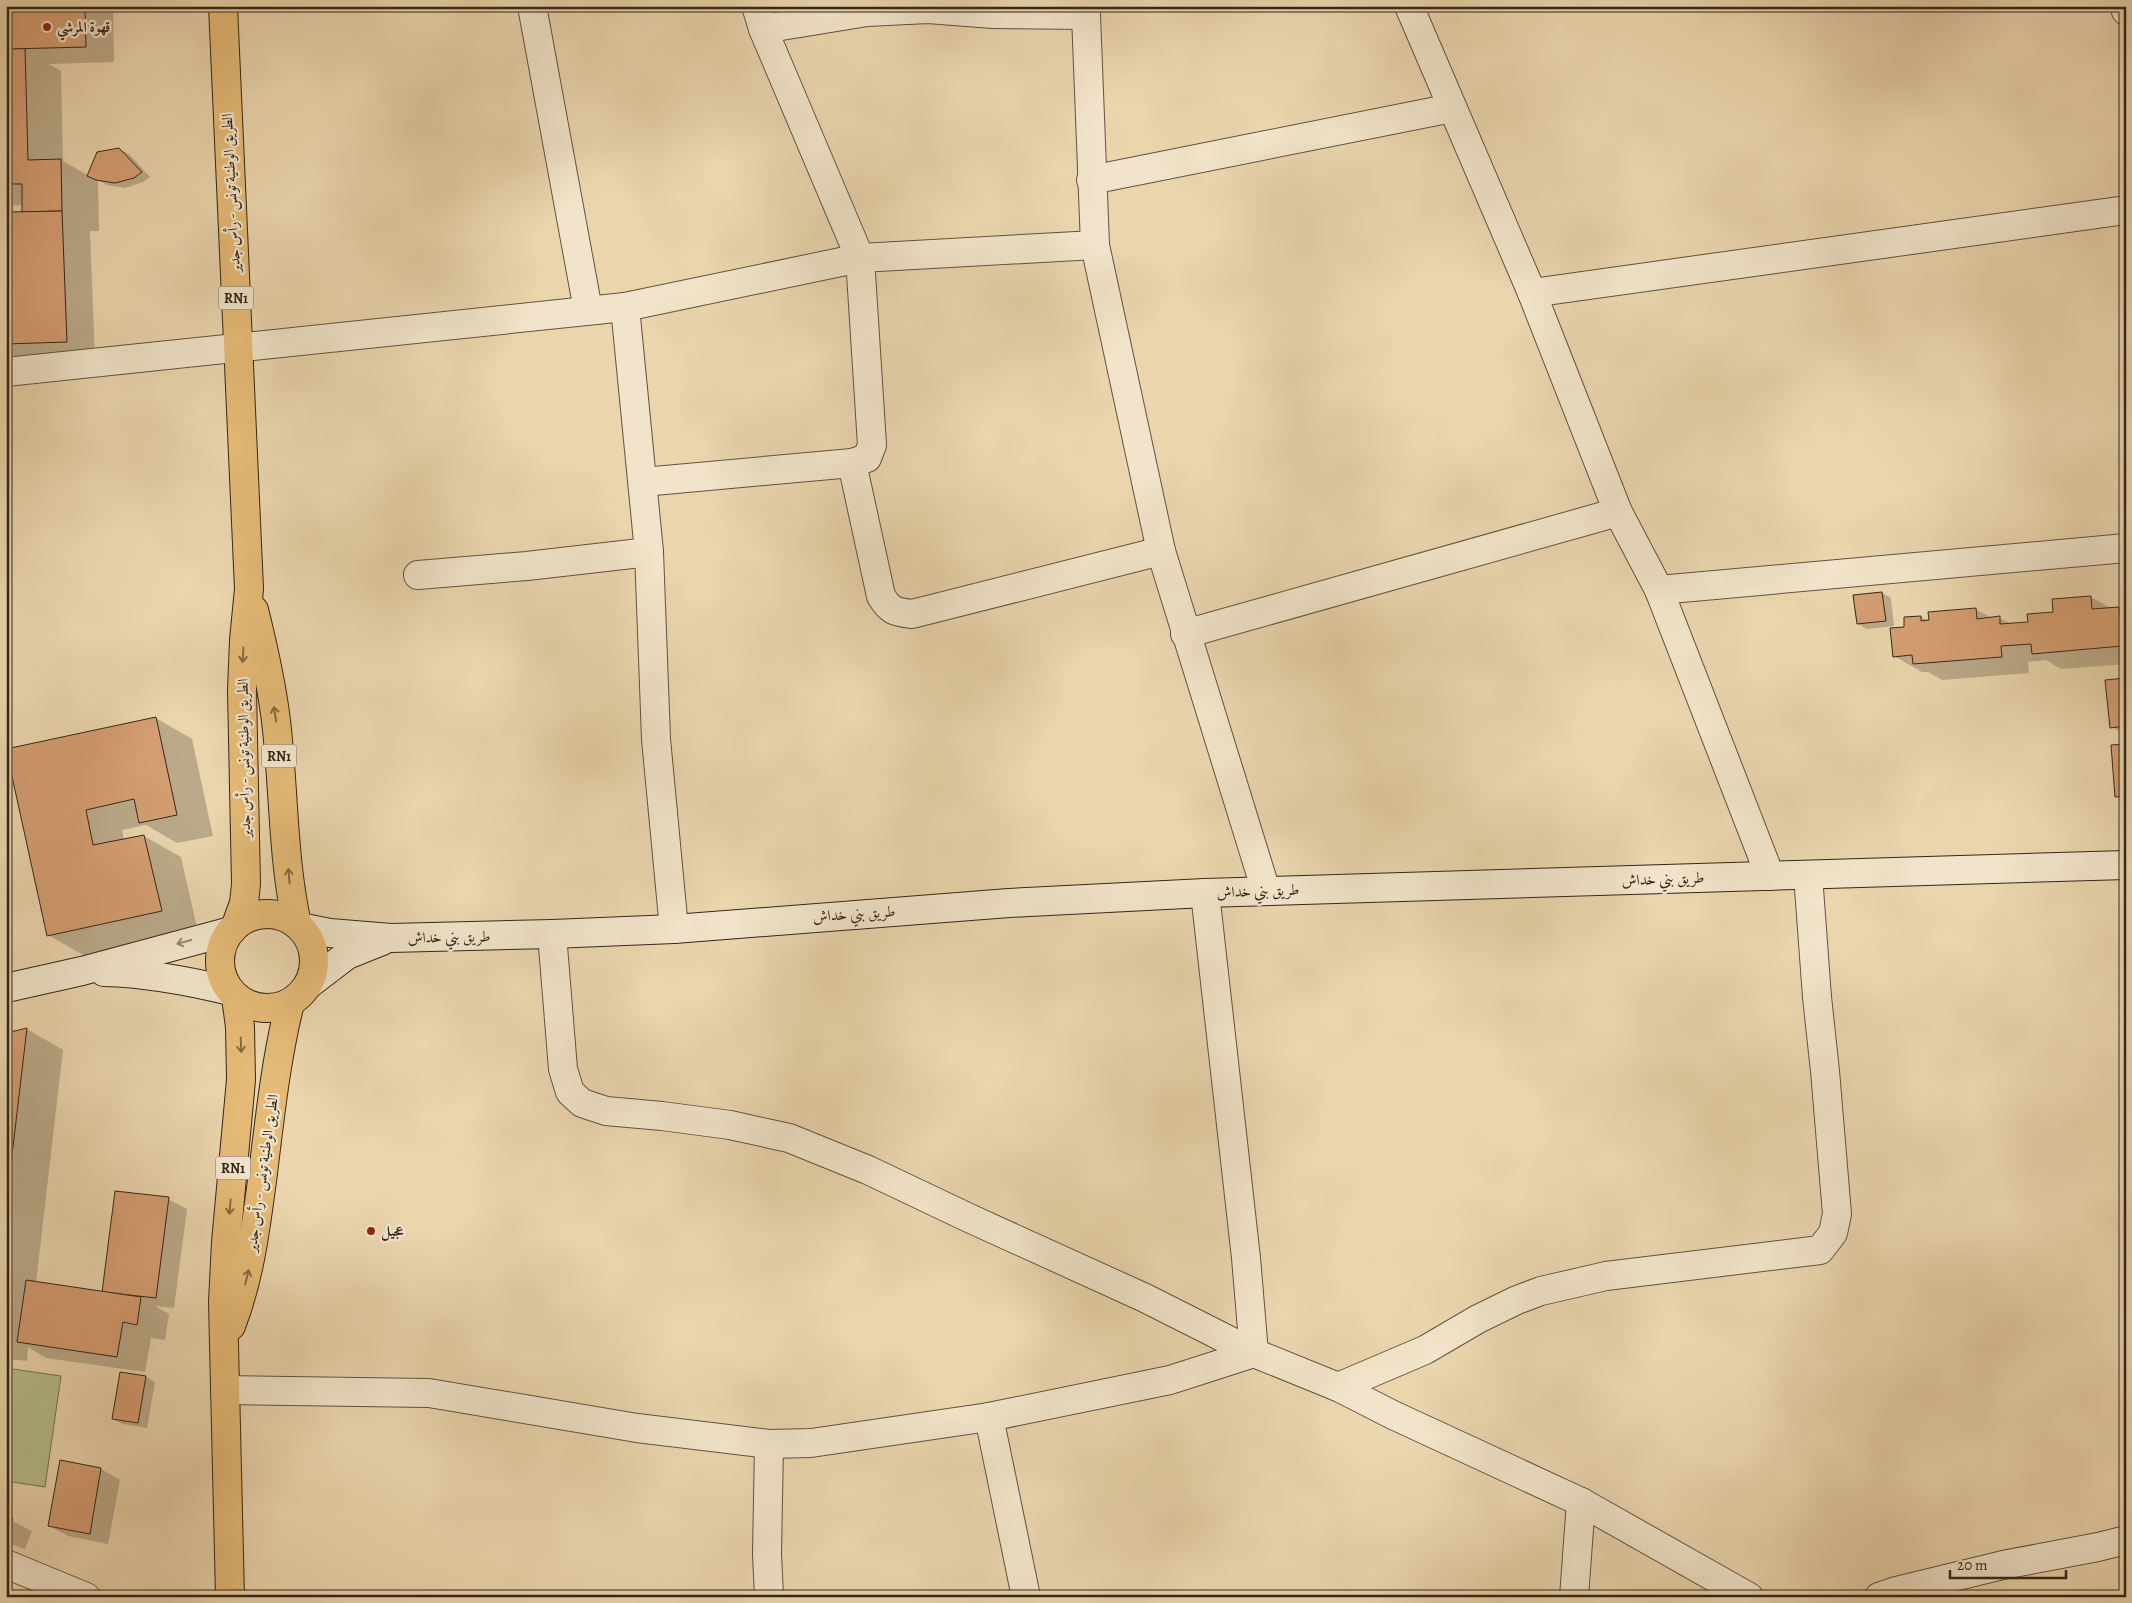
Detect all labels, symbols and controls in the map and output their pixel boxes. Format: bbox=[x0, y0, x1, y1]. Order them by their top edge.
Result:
place label: قهوة المرشي bbox=[57, 17, 110, 41]
marker: قهوة المرشي bbox=[41, 21, 53, 33]
street label: الطريق الوطنية تونس - رأس جدير bbox=[216, 113, 245, 275]
road number: RN1 bbox=[218, 286, 254, 310]
one-way arrow bbox=[239, 647, 248, 663]
street label: الطريق الوطنية تونس - رأس جدير bbox=[232, 678, 255, 840]
one-way arrow bbox=[269, 707, 279, 723]
road number: RN1 bbox=[262, 744, 296, 768]
one-way arrow bbox=[285, 868, 294, 884]
street label: طريق بني خداش bbox=[1621, 868, 1705, 894]
street label: طريق بني خداش bbox=[1216, 880, 1300, 906]
street label: طريق بني خداش bbox=[812, 901, 896, 931]
street label: طريق بني خداش bbox=[407, 926, 491, 952]
one-way arrow bbox=[176, 938, 192, 948]
one-way arrow bbox=[236, 1037, 246, 1053]
street label: الطريق الوطنية تونس - رأس جدير bbox=[240, 1093, 283, 1255]
road number: RN1 bbox=[216, 1156, 250, 1180]
one-way arrow bbox=[225, 1199, 234, 1215]
place label: عجيل bbox=[381, 1221, 404, 1242]
marker: عجيل bbox=[365, 1225, 377, 1237]
one-way arrow bbox=[243, 1269, 252, 1285]
scale bar bbox=[1950, 1548, 2066, 1580]
text: 20 m bbox=[1957, 1555, 1988, 1575]

